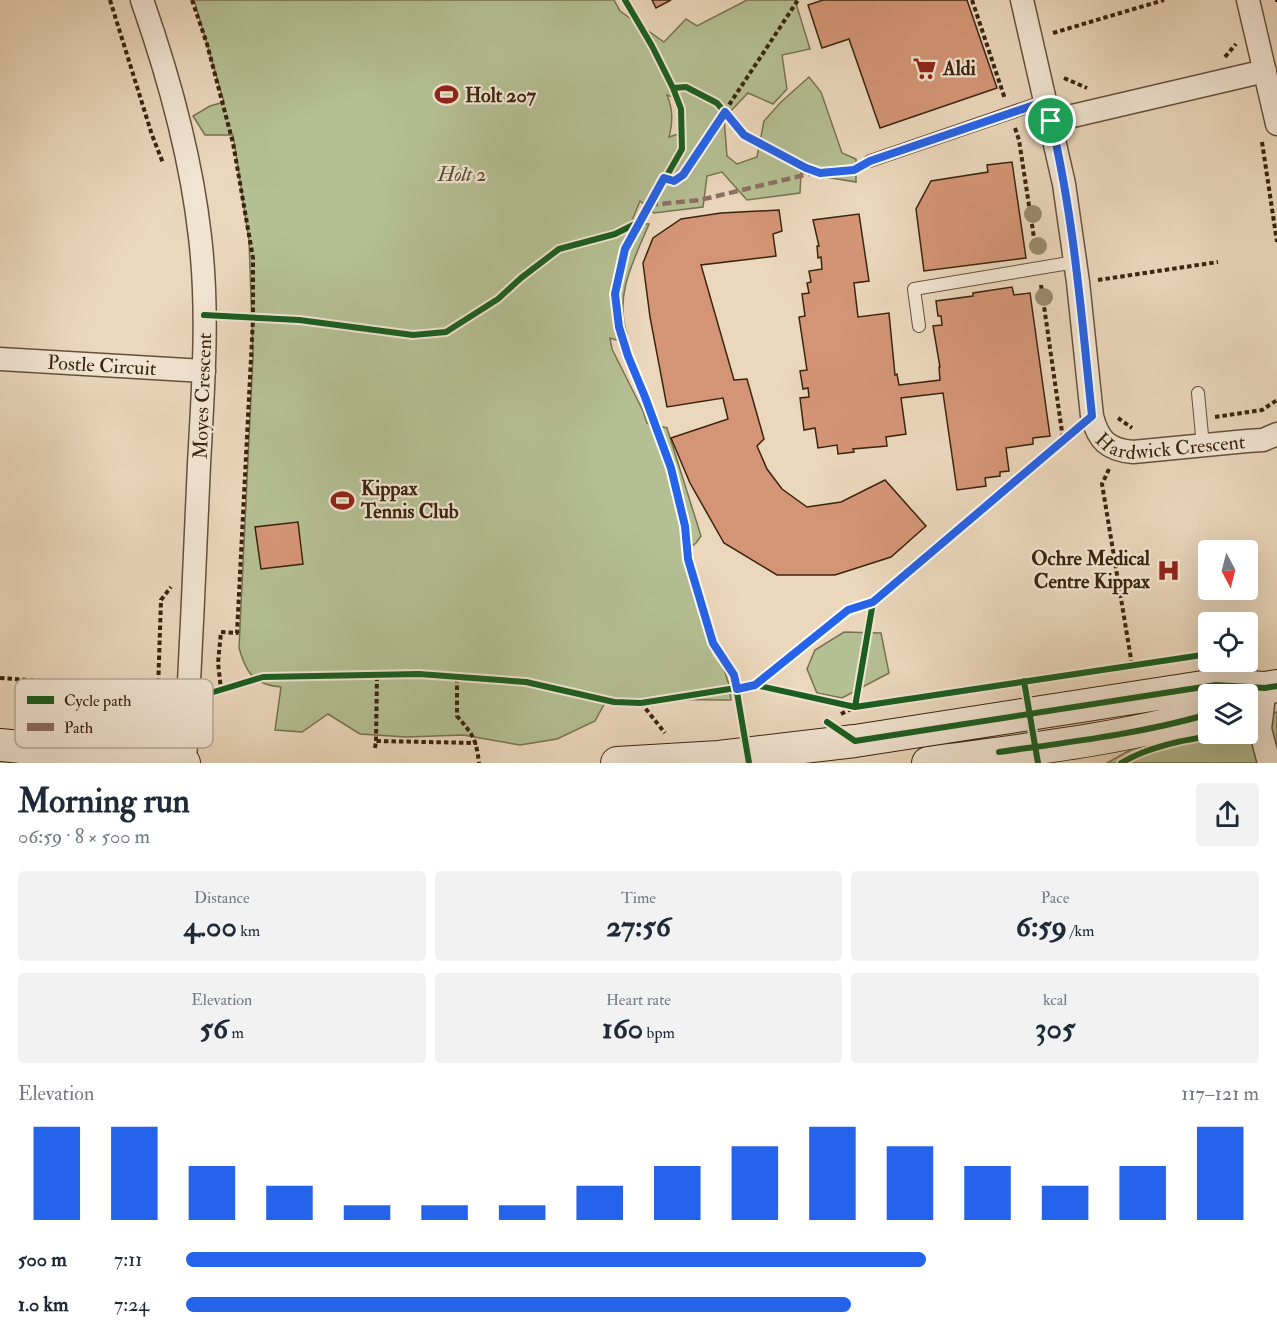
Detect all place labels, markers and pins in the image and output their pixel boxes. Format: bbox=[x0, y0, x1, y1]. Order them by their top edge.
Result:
supermarket icon: Aldi bbox=[912, 55, 938, 81]
place label: Aldi bbox=[942, 56, 977, 81]
sports icon: Holt 207 bbox=[434, 82, 460, 108]
place label: Holt 207 bbox=[465, 83, 537, 108]
pin bbox=[1025, 95, 1076, 146]
place label: Kippax Tennis Club bbox=[360, 476, 459, 524]
sports icon: Kippax Tennis Club bbox=[330, 487, 356, 513]
place label: Ochre Medical Centre Kippax bbox=[1031, 546, 1151, 595]
hospital icon: Ochre Medical Centre Kippax bbox=[1155, 557, 1181, 583]

